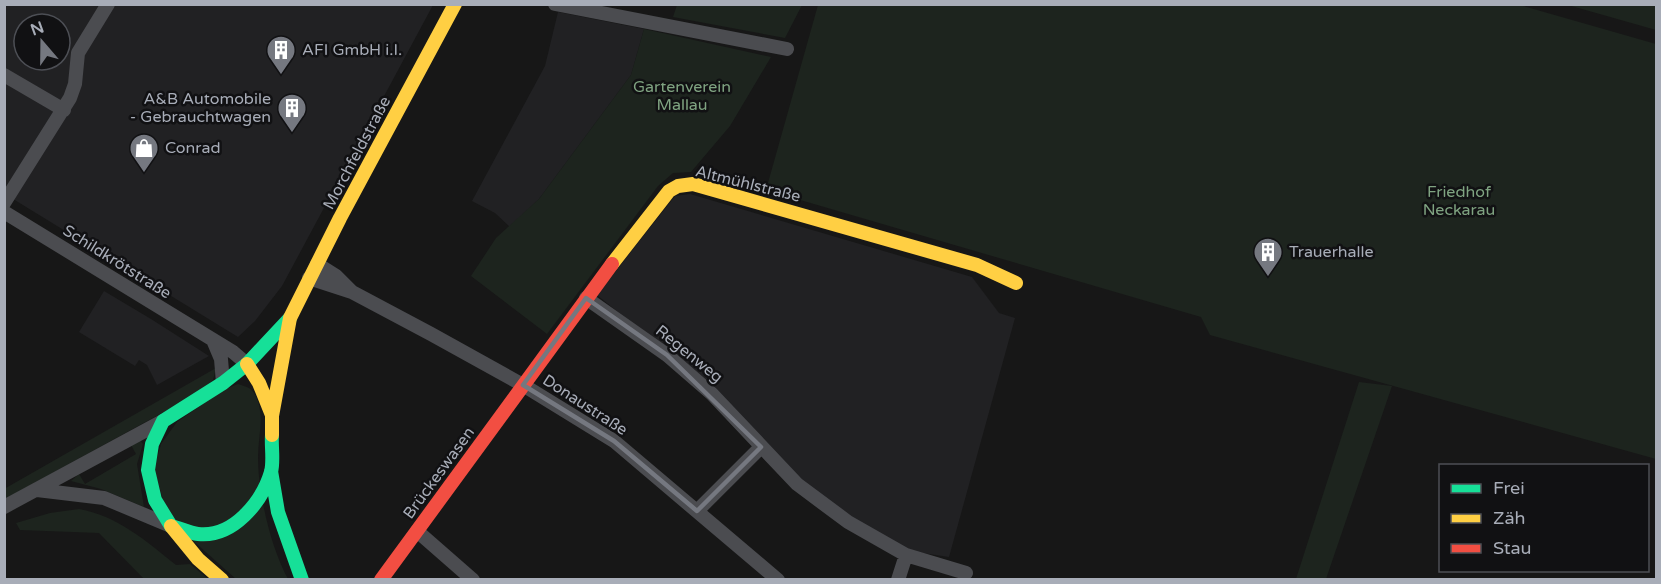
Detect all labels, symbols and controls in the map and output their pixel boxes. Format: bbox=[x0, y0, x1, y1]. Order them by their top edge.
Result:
north arrow bbox=[12, 12, 72, 72]
text: N bbox=[28, 17, 47, 40]
building icon: AFI GmbH i.I. bbox=[265, 34, 297, 76]
place label: AFI GmbH i.I. bbox=[302, 40, 402, 60]
park label: Gartenverein Mallau bbox=[633, 77, 731, 115]
place label: A&B Automobile - Gebrauchtwagen bbox=[130, 89, 271, 127]
building icon: A&B Automobile - Gebrauchtwagen bbox=[276, 92, 308, 134]
street label: Morchfeldstraße bbox=[319, 93, 395, 213]
shop icon: Conrad bbox=[128, 132, 160, 174]
place label: Conrad bbox=[165, 138, 221, 158]
street label: Altmühlstraße bbox=[693, 161, 803, 207]
park label: Friedhof Neckarau bbox=[1423, 182, 1495, 220]
street label: Schildkrötstraße bbox=[59, 221, 175, 303]
building icon: Trauerhalle bbox=[1252, 236, 1284, 278]
place label: Trauerhalle bbox=[1289, 242, 1374, 262]
street label: Regenweg bbox=[651, 321, 727, 387]
street label: Donaustraße bbox=[539, 370, 631, 440]
street label: Brückeswasen bbox=[399, 423, 479, 523]
legend bbox=[1439, 464, 1649, 572]
text: Frei bbox=[1493, 477, 1525, 499]
text: Zäh bbox=[1493, 507, 1526, 529]
text: Stau bbox=[1493, 537, 1532, 559]

